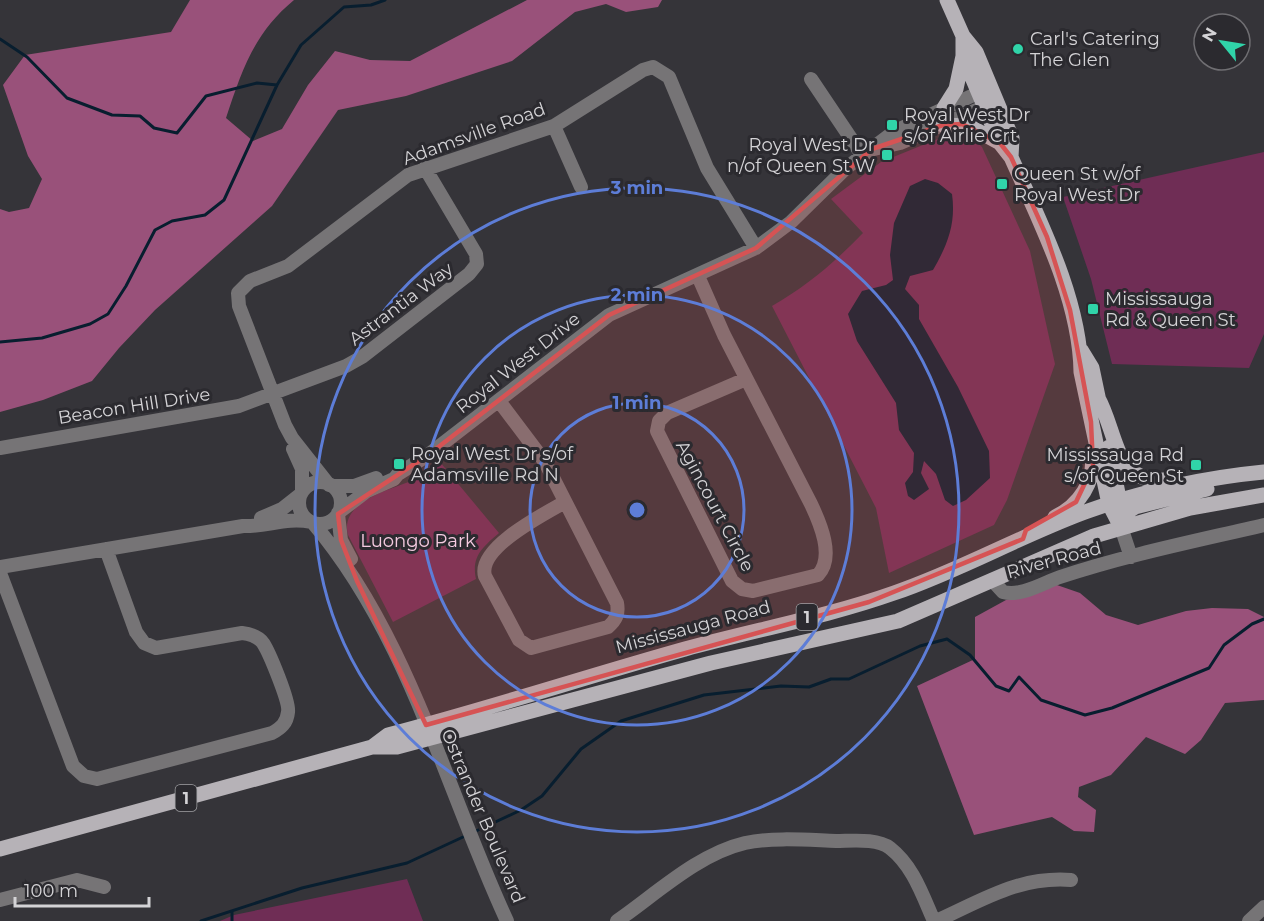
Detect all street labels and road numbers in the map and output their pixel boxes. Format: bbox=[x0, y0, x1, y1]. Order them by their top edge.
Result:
street label: Adamsville Road bbox=[400, 98, 548, 170]
street label: Astrantia Way bbox=[345, 258, 458, 350]
street label: Royal West Drive bbox=[452, 308, 585, 418]
street label: Beacon Hill Drive bbox=[56, 383, 212, 429]
street label: Agincourt Circle bbox=[671, 437, 759, 575]
street label: River Road bbox=[1004, 537, 1104, 583]
street label: Mississauga Road bbox=[613, 596, 773, 658]
road number: 1 bbox=[796, 604, 818, 630]
street label: Ostrander Boulevard bbox=[436, 726, 530, 906]
road number: 1 bbox=[176, 785, 196, 811]

